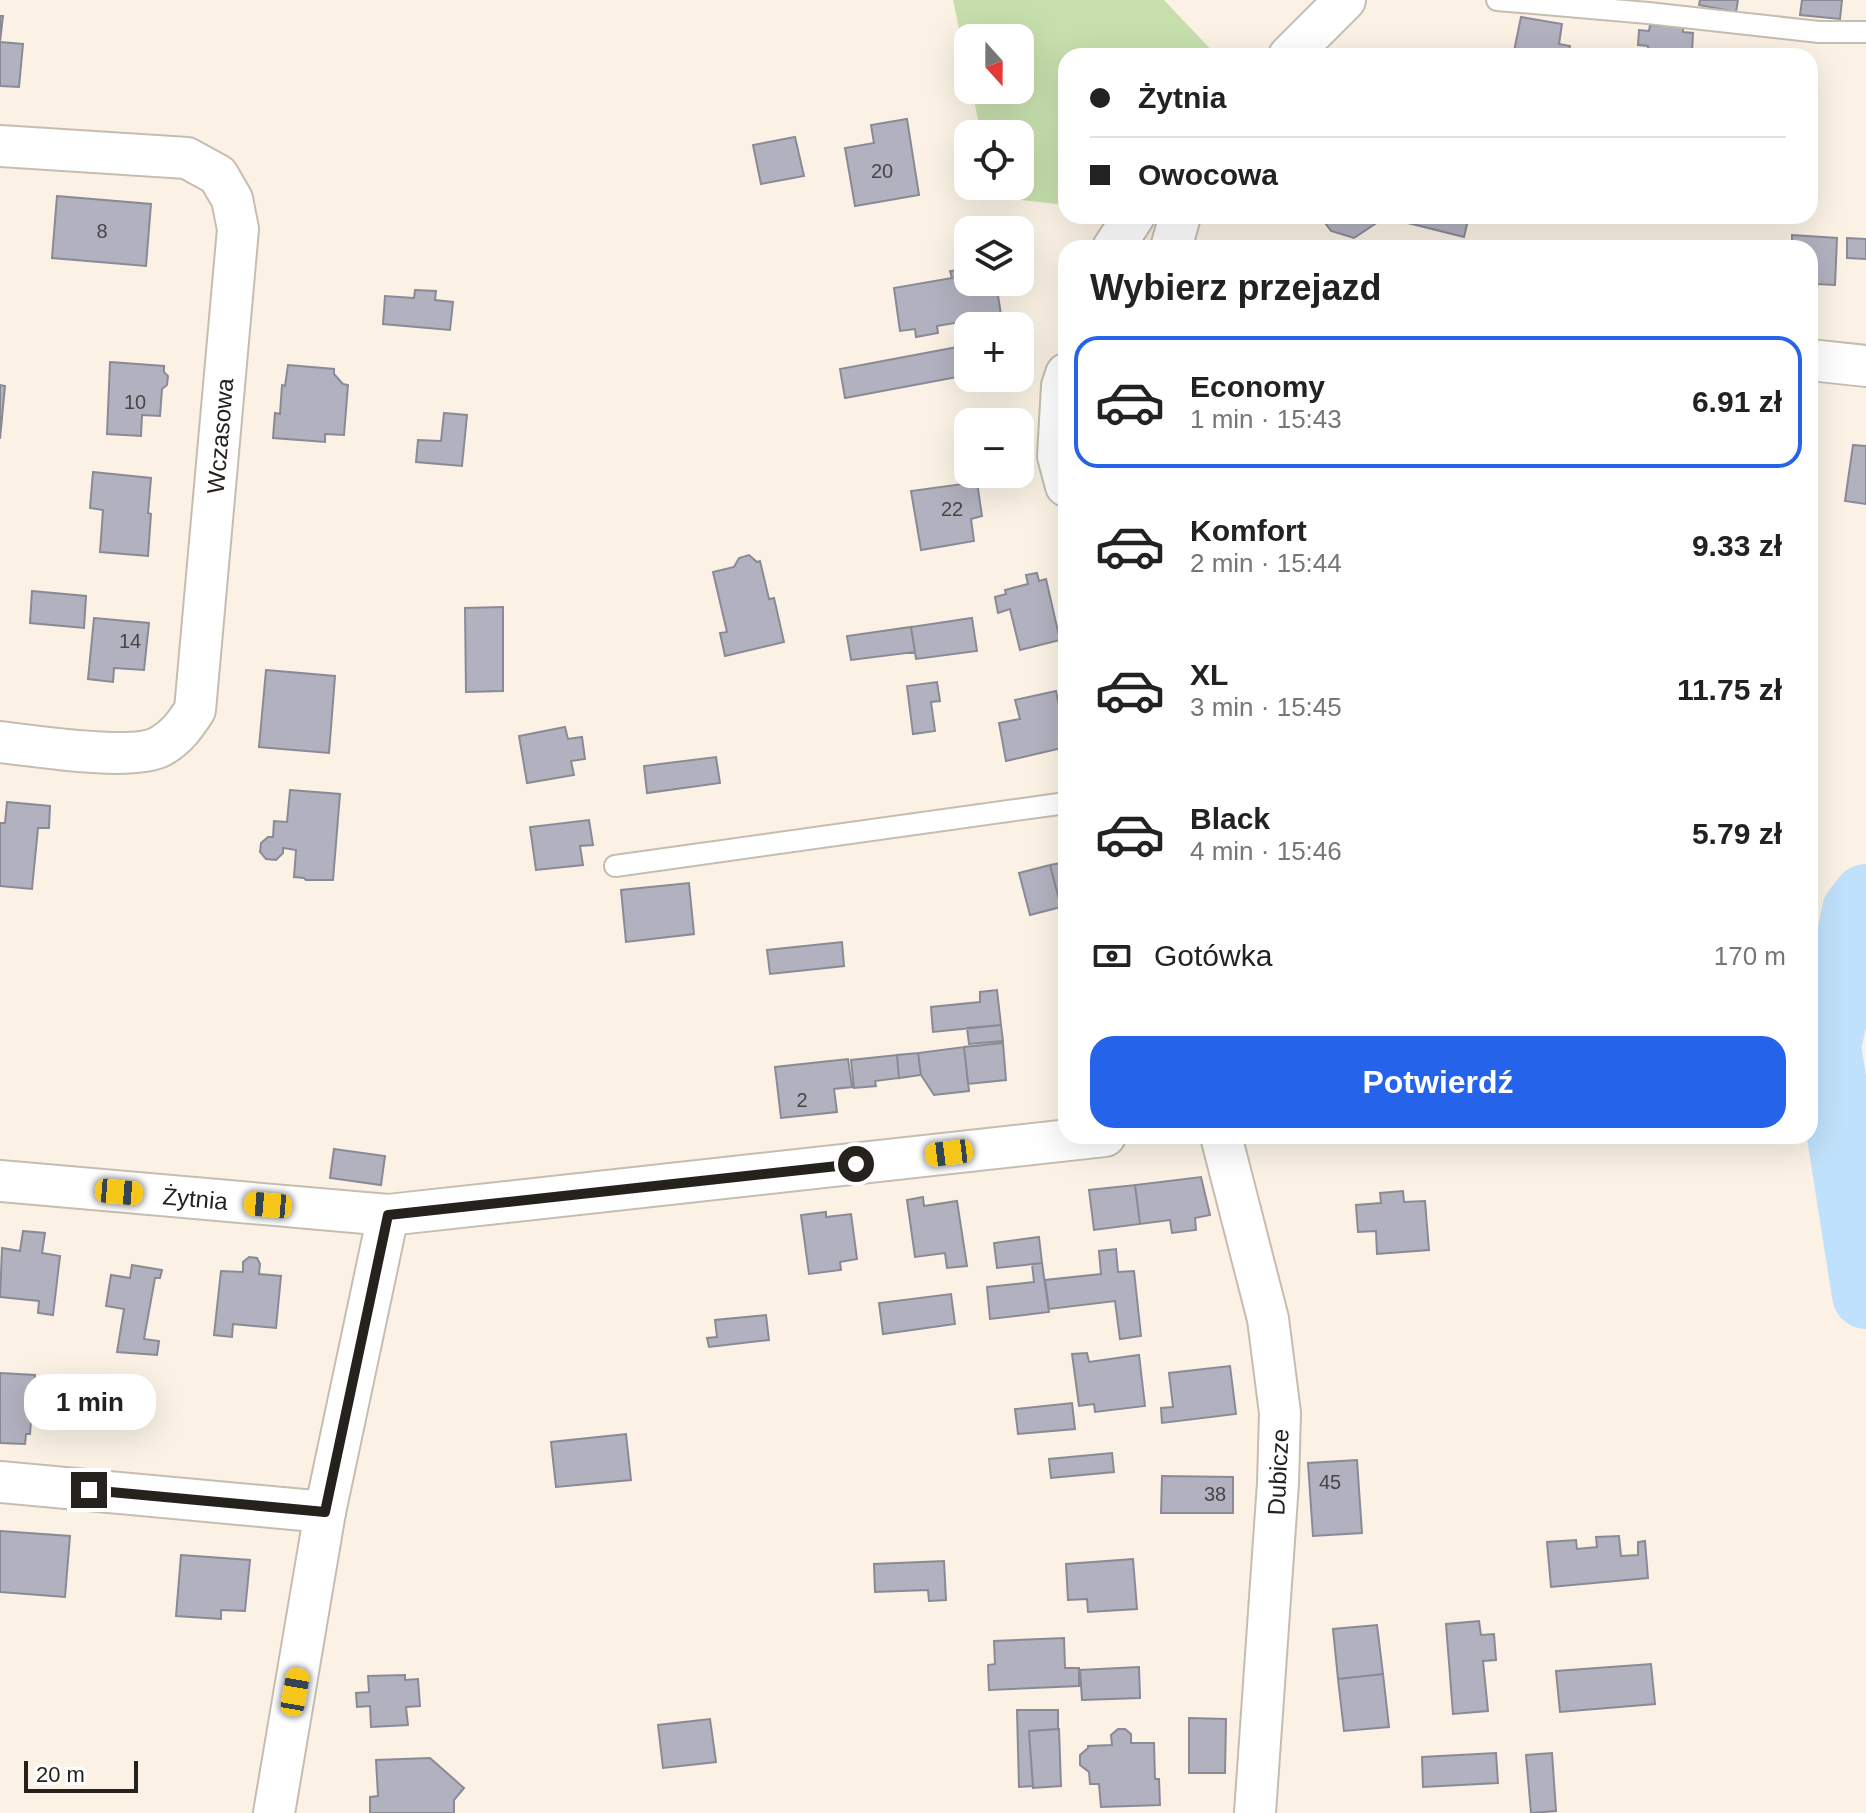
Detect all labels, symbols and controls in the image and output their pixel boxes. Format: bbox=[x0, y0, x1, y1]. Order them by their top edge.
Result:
north arrow bbox=[954, 24, 1034, 104]
map controls bbox=[954, 24, 1034, 488]
text: Żytnia bbox=[1138, 81, 1226, 114]
button: locate bbox=[954, 120, 1034, 200]
text: Owocowa bbox=[1138, 158, 1278, 191]
house number: 20 bbox=[871, 160, 893, 182]
button: layers bbox=[954, 216, 1034, 296]
house number: 8 bbox=[96, 220, 108, 242]
text: Wybierz przejazd bbox=[1090, 267, 1381, 308]
button: + bbox=[954, 312, 1034, 392]
icon: car bbox=[1094, 366, 1166, 438]
text: Economy bbox=[1190, 370, 1325, 403]
street label: Wczasowa bbox=[201, 376, 239, 495]
text: 6.91 zł bbox=[1692, 385, 1782, 418]
house number: 10 bbox=[124, 391, 146, 413]
text: 1 min · 15:43 bbox=[1190, 404, 1342, 434]
button: − bbox=[954, 408, 1034, 488]
house number: 22 bbox=[941, 498, 963, 520]
icon: car bbox=[1094, 510, 1166, 582]
text: Komfort bbox=[1190, 514, 1307, 547]
text: 9.33 zł bbox=[1692, 529, 1782, 562]
text: 2 min · 15:44 bbox=[1190, 548, 1342, 578]
house number: 14 bbox=[119, 630, 141, 652]
icon: car bbox=[1094, 654, 1166, 726]
text: XL bbox=[1190, 658, 1228, 691]
text: 11.75 zł bbox=[1677, 673, 1782, 706]
text: 3 min · 15:45 bbox=[1190, 692, 1342, 722]
icon: car bbox=[1094, 798, 1166, 870]
text: Black bbox=[1190, 802, 1270, 835]
text: 5.79 zł bbox=[1692, 817, 1782, 850]
text: 4 min · 15:46 bbox=[1190, 836, 1342, 866]
icon: cash bbox=[1090, 934, 1134, 978]
text: Gotówka bbox=[1154, 939, 1272, 972]
text: 170 m bbox=[1714, 941, 1786, 971]
button: Potwierdź bbox=[1090, 1036, 1786, 1128]
house number: 2 bbox=[796, 1089, 808, 1111]
car bbox=[924, 1138, 974, 1168]
route start bbox=[838, 1146, 874, 1182]
car bbox=[94, 1178, 144, 1206]
street label: Żytnia bbox=[161, 1182, 230, 1214]
car bbox=[243, 1191, 293, 1219]
callout: 1 min bbox=[23, 1374, 155, 1430]
text: 1 min bbox=[56, 1387, 124, 1417]
street label: Dubicze bbox=[1262, 1428, 1294, 1516]
house number: 45 bbox=[1319, 1471, 1341, 1493]
route end bbox=[71, 1472, 107, 1508]
house number: 38 bbox=[1204, 1483, 1226, 1505]
car bbox=[279, 1666, 311, 1718]
scale bar bbox=[24, 1757, 138, 1793]
text: 20 m bbox=[36, 1762, 85, 1787]

